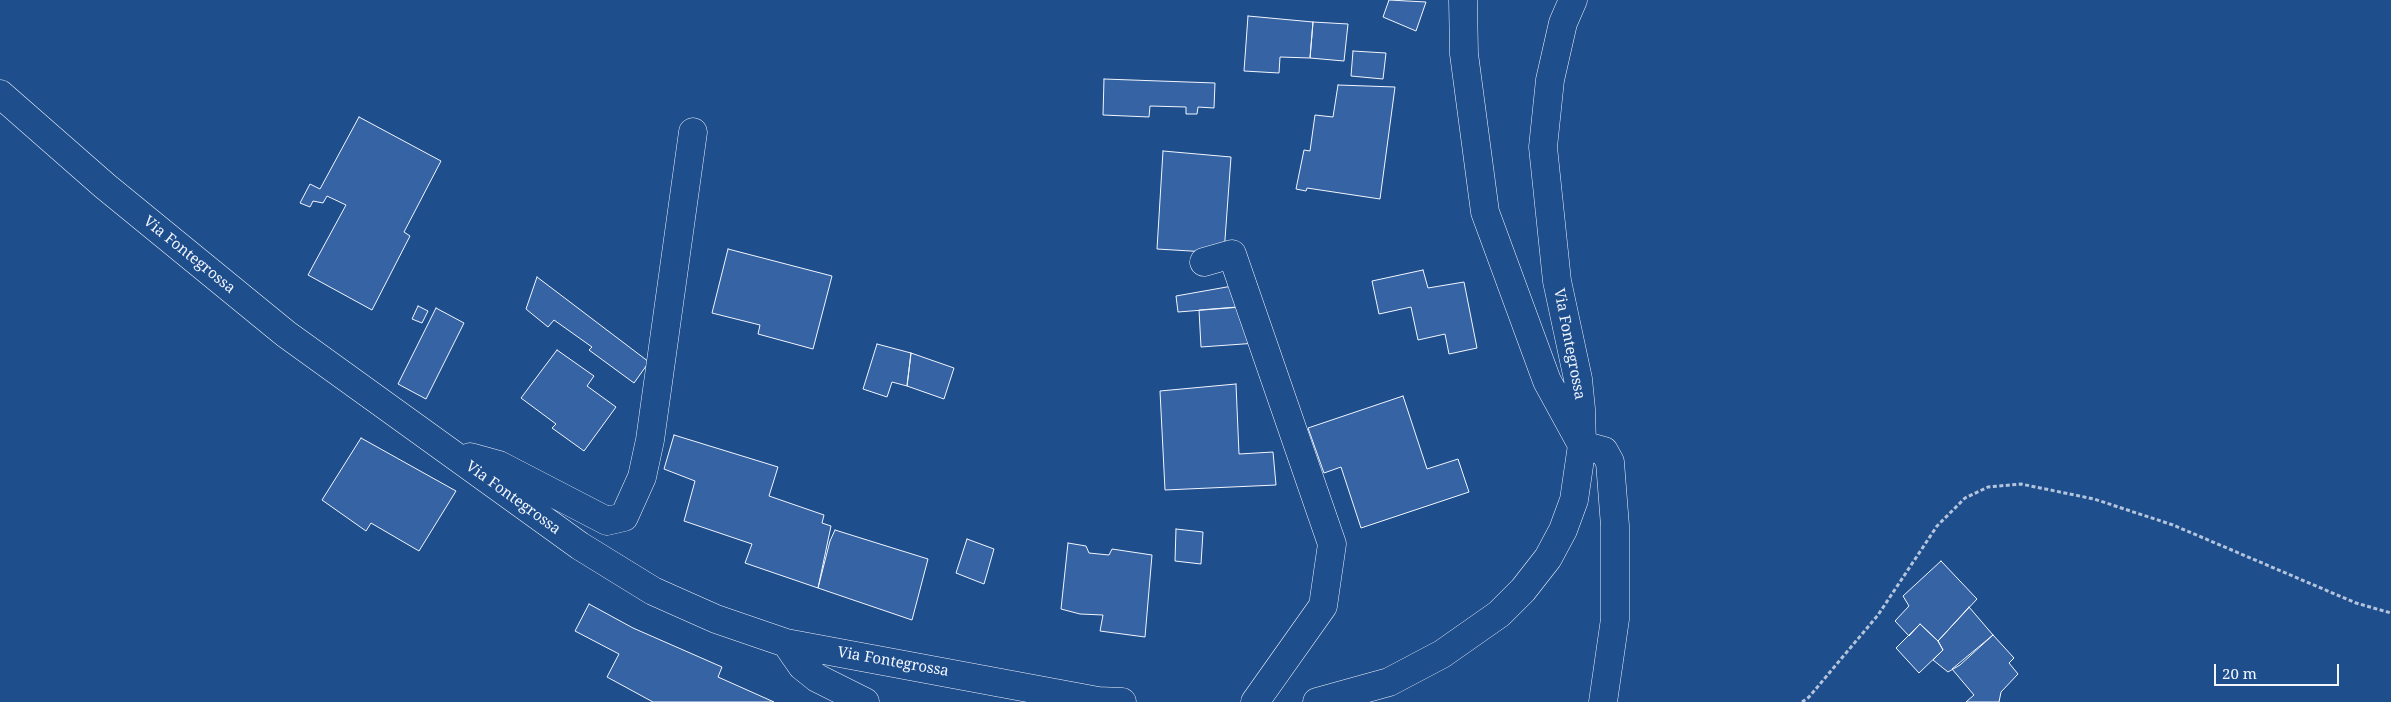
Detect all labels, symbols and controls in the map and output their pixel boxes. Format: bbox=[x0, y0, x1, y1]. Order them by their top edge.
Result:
street label: Via Fontegrossa bbox=[139, 212, 239, 298]
street label: Via Fontegrossa bbox=[1549, 287, 1589, 401]
street label: Via Fontegrossa bbox=[462, 458, 564, 538]
street label: Via Fontegrossa bbox=[836, 643, 950, 681]
scale bar bbox=[2216, 654, 2341, 686]
text: 20 m bbox=[2222, 663, 2257, 683]

